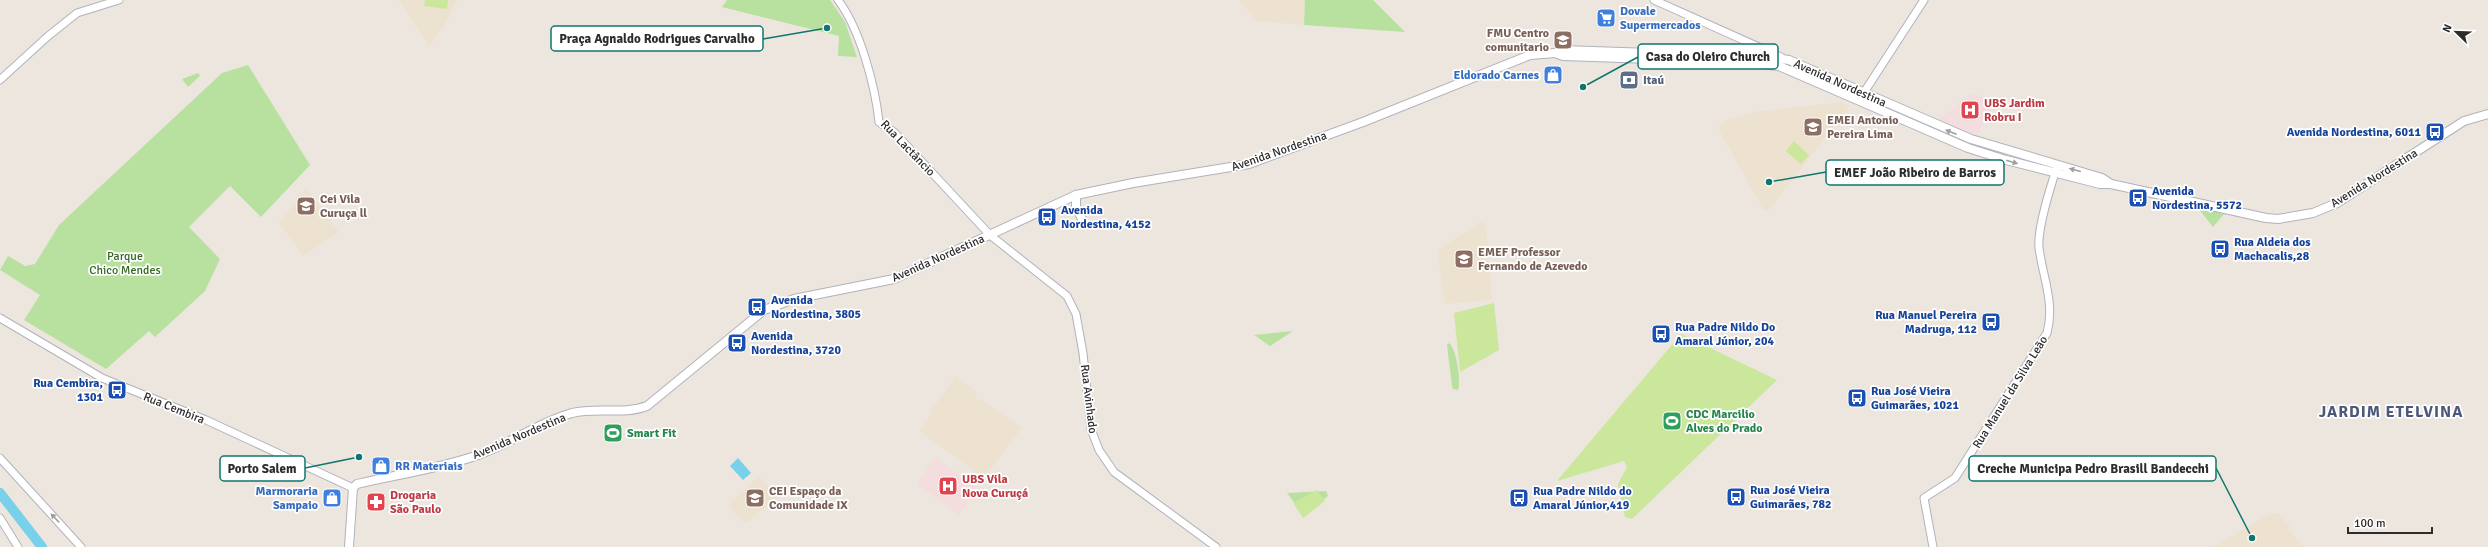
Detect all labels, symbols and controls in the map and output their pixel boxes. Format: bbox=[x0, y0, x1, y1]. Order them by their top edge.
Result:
place label: Dovale Supermercados bbox=[1620, 4, 1701, 33]
supermarket icon: Dovale Supermercados bbox=[1595, 7, 1617, 29]
north arrow bbox=[2436, 12, 2476, 52]
text: N bbox=[2440, 22, 2455, 34]
callout: Praça Agnaldo Rodrigues Carvalho bbox=[551, 26, 763, 51]
place label: FMU Centro comunitario bbox=[1485, 26, 1549, 55]
school or university icon: FMU Centro comunitario bbox=[1552, 29, 1574, 51]
text: Praça Agnaldo Rodrigues Carvalho bbox=[559, 31, 755, 47]
callout: Casa do Oleiro Church bbox=[1638, 44, 1778, 69]
text: Casa do Oleiro Church bbox=[1646, 49, 1770, 65]
street label: Avenida Nordestina bbox=[1791, 56, 1888, 111]
shop icon: Eldorado Carnes bbox=[1542, 64, 1564, 86]
place label: Eldorado Carnes bbox=[1454, 68, 1540, 83]
bank icon: Itaú bbox=[1618, 69, 1640, 91]
place label: Itaú bbox=[1643, 73, 1664, 88]
place label: UBS Jardim Robru I bbox=[1984, 96, 2045, 125]
hospital icon: UBS Jardim Robru I bbox=[1959, 99, 1981, 121]
place label: EMEI Antonio Pereira Lima bbox=[1827, 113, 1898, 142]
school or university icon: EMEI Antonio Pereira Lima bbox=[1802, 116, 1824, 138]
street label: Rua Lactâncio bbox=[877, 117, 938, 180]
bus stop icon: Avenida Nordestina, 6011 bbox=[2424, 121, 2446, 143]
place label: Avenida Nordestina, 6011 bbox=[2287, 125, 2422, 140]
street label: Avenida Nordestina bbox=[1230, 128, 1329, 175]
one-way arrow bbox=[1945, 128, 1957, 134]
street label: Avenida Nordestina bbox=[2328, 146, 2421, 211]
one-way arrow bbox=[2006, 159, 2018, 165]
callout: EMEF João Ribeiro de Barros bbox=[1826, 160, 2004, 185]
text: EMEF João Ribeiro de Barros bbox=[1834, 165, 1996, 181]
one-way arrow bbox=[2069, 167, 2081, 173]
place label: Avenida Nordestina, 5572 bbox=[2152, 184, 2242, 213]
bus stop icon: Avenida Nordestina, 5572 bbox=[2127, 187, 2149, 209]
place label: Cei Vila Curuça ll bbox=[320, 192, 367, 221]
school or university icon: Cei Vila Curuça ll bbox=[295, 195, 317, 217]
place label: Avenida Nordestina, 4152 bbox=[1061, 203, 1151, 232]
bus stop icon: Avenida Nordestina, 4152 bbox=[1036, 206, 1058, 228]
street label: Avenida Nordestina bbox=[890, 231, 987, 286]
place label: Rua Aldeia dos Machacalis,28 bbox=[2234, 235, 2311, 264]
bus stop icon: Rua Aldeia dos Machacalis,28 bbox=[2209, 238, 2231, 260]
place label: EMEF Professor Fernando de Azevedo bbox=[1478, 245, 1588, 274]
school or university icon: EMEF Professor Fernando de Azevedo bbox=[1453, 248, 1475, 270]
park label: Parque Chico Mendes bbox=[89, 249, 161, 278]
place label: Avenida Nordestina, 3805 bbox=[771, 293, 861, 322]
bus stop icon: Avenida Nordestina, 3805 bbox=[746, 296, 768, 318]
place label: Rua Manuel Pereira Madruga, 112 bbox=[1875, 308, 1977, 337]
bus stop icon: Rua Manuel Pereira Madruga, 112 bbox=[1980, 311, 2002, 333]
place label: Rua Padre Nildo Do Amaral Júnior, 204 bbox=[1675, 320, 1775, 349]
bus stop icon: Rua Padre Nildo Do Amaral Júnior, 204 bbox=[1650, 323, 1672, 345]
place label: Avenida Nordestina, 3720 bbox=[751, 329, 841, 358]
bus stop icon: Avenida Nordestina, 3720 bbox=[726, 332, 748, 354]
street label: Rua Manuel da Silva Leão bbox=[1970, 333, 2051, 451]
street label: Rua Avinhado bbox=[1077, 364, 1100, 435]
place label: Rua Cembira, 1301 bbox=[33, 376, 104, 405]
bus stop icon: Rua Cembira, 1301 bbox=[106, 379, 128, 401]
place label: Rua José Vieira Guimarães, 1021 bbox=[1871, 384, 1960, 413]
bus stop icon: Rua José Vieira Guimarães, 1021 bbox=[1846, 387, 1868, 409]
street label: Rua Cembira bbox=[141, 389, 207, 428]
district label: JARDIM ETELVINA bbox=[2319, 402, 2463, 422]
place label: CDC Marcilio Alves do Prado bbox=[1686, 407, 1763, 436]
street label: Avenida Nordestina bbox=[470, 410, 568, 463]
sports icon: CDC Marcilio Alves do Prado bbox=[1661, 410, 1683, 432]
sports icon: Smart Fit bbox=[602, 422, 624, 444]
place label: Smart Fit bbox=[627, 426, 677, 441]
shop icon: RR Materiais bbox=[370, 455, 392, 477]
callout: Porto Salem bbox=[220, 456, 305, 481]
callout: Creche Municipa Pedro Brasill Bandecchi bbox=[1969, 456, 2216, 481]
place label: RR Materiais bbox=[395, 459, 463, 474]
text: Porto Salem bbox=[227, 461, 297, 477]
text: Creche Municipa Pedro Brasill Bandecchi bbox=[1977, 461, 2209, 477]
place label: UBS Vila Nova Curuçá bbox=[962, 472, 1028, 501]
hospital icon: UBS Vila Nova Curuçá bbox=[937, 475, 959, 497]
place label: Rua José Vieira Guimarães, 782 bbox=[1750, 483, 1832, 512]
place label: Marmoraria Sampaio bbox=[256, 484, 318, 513]
place label: CEI Espaço da Comunidade IX bbox=[769, 484, 848, 513]
place label: Rua Padre Nildo do Amaral Júnior,419 bbox=[1533, 484, 1632, 513]
bus stop icon: Rua José Vieira Guimarães, 782 bbox=[1725, 486, 1747, 508]
shop icon: Marmoraria Sampaio bbox=[321, 487, 343, 509]
school or university icon: CEI Espaço da Comunidade IX bbox=[744, 487, 766, 509]
bus stop icon: Rua Padre Nildo do Amaral Júnior,419 bbox=[1508, 487, 1530, 509]
place label: Drogaria São Paulo bbox=[390, 488, 441, 517]
pharmacy icon: Drogaria São Paulo bbox=[365, 491, 387, 513]
scale bar bbox=[2348, 509, 2432, 535]
one-way arrow bbox=[50, 513, 59, 524]
text: 100 m bbox=[2354, 516, 2386, 531]

